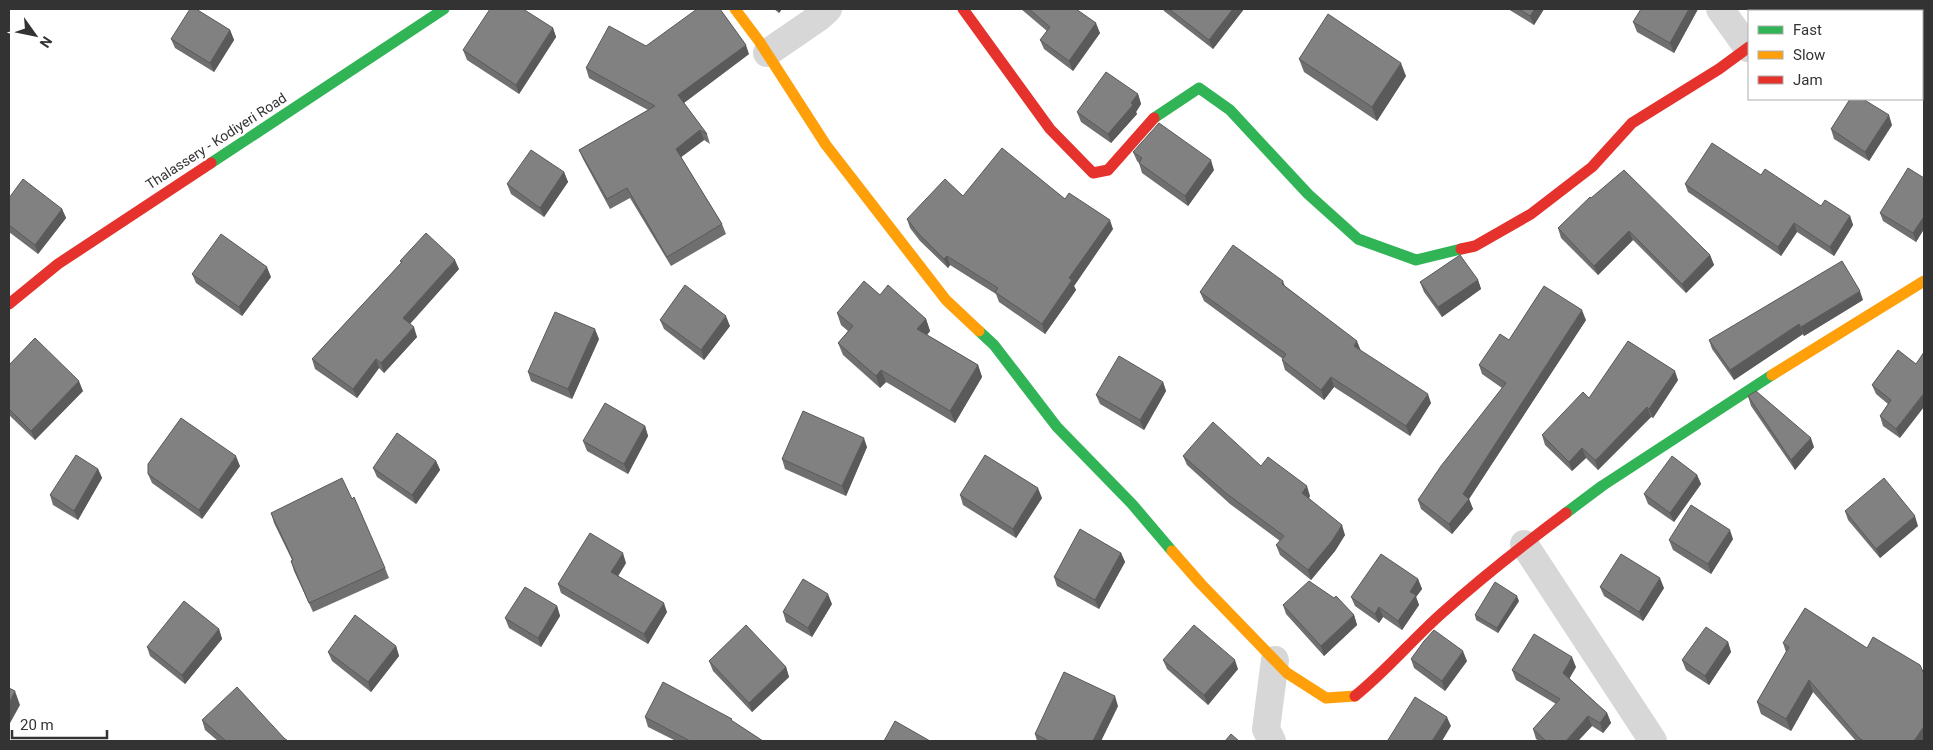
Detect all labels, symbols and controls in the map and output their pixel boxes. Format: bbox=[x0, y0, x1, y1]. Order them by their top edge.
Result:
north arrow bbox=[10, 10, 60, 60]
legend bbox=[1748, 10, 1923, 100]
text: Fast bbox=[1793, 21, 1822, 39]
text: N bbox=[36, 34, 55, 51]
text: Slow bbox=[1793, 46, 1825, 64]
text: Jam bbox=[1793, 71, 1823, 89]
street label: Thalassery - Kodiyeri Road bbox=[143, 90, 289, 192]
scale bar bbox=[12, 708, 108, 740]
text: 20 m bbox=[20, 716, 54, 734]

